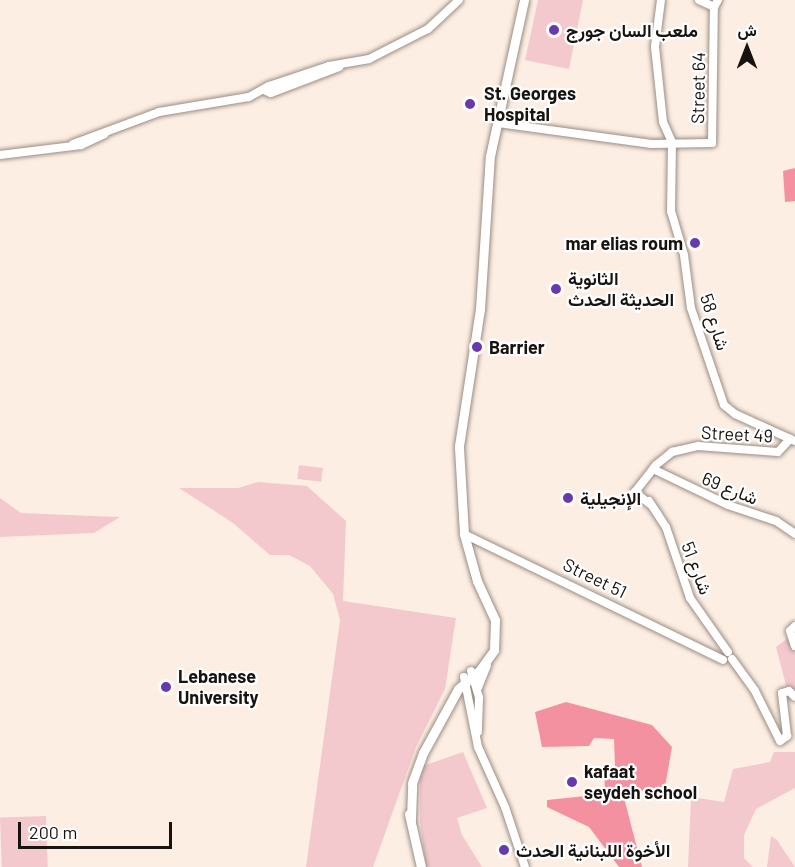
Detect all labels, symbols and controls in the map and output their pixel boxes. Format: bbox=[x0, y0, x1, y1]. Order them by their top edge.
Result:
north arrow bbox=[717, 18, 777, 78]
place label: ملعب السان جورج bbox=[566, 19, 698, 41]
text: ش bbox=[737, 20, 757, 39]
marker: ملعب السان جورج bbox=[547, 23, 561, 37]
street label: Street 64 bbox=[687, 52, 709, 124]
place label: St. Georges Hospital bbox=[484, 83, 576, 125]
marker: St. Georges Hospital bbox=[461, 95, 479, 113]
place label: mar elias roum bbox=[565, 232, 683, 254]
marker: mar elias roum bbox=[688, 236, 702, 250]
place label: الثانوية الحديثة الحدث bbox=[568, 268, 674, 310]
marker: الثانوية الحديثة الحدث bbox=[549, 282, 563, 296]
street label: شارع 58 bbox=[696, 291, 734, 353]
place label: Barrier bbox=[489, 336, 545, 358]
marker: Barrier bbox=[470, 340, 484, 354]
street label: Street 49 bbox=[700, 421, 774, 447]
street label: شارع 69 bbox=[699, 467, 761, 509]
place label: الإنجيلية bbox=[580, 487, 641, 509]
marker: الإنجيلية bbox=[561, 491, 575, 505]
street label: شارع 51 bbox=[677, 539, 717, 597]
street label: Street 51 bbox=[560, 553, 630, 603]
place label: Lebanese University bbox=[178, 666, 259, 708]
marker: Lebanese University bbox=[159, 680, 173, 694]
place label: kafaat seydeh school bbox=[584, 761, 697, 804]
marker: kafaat seydeh school bbox=[565, 775, 579, 789]
scale bar bbox=[21, 810, 176, 848]
text: 200 m bbox=[29, 821, 77, 843]
place label: الأخوة اللبنانية الحدث bbox=[516, 839, 670, 861]
marker: الأخوة اللبنانية الحدث bbox=[497, 843, 511, 857]

